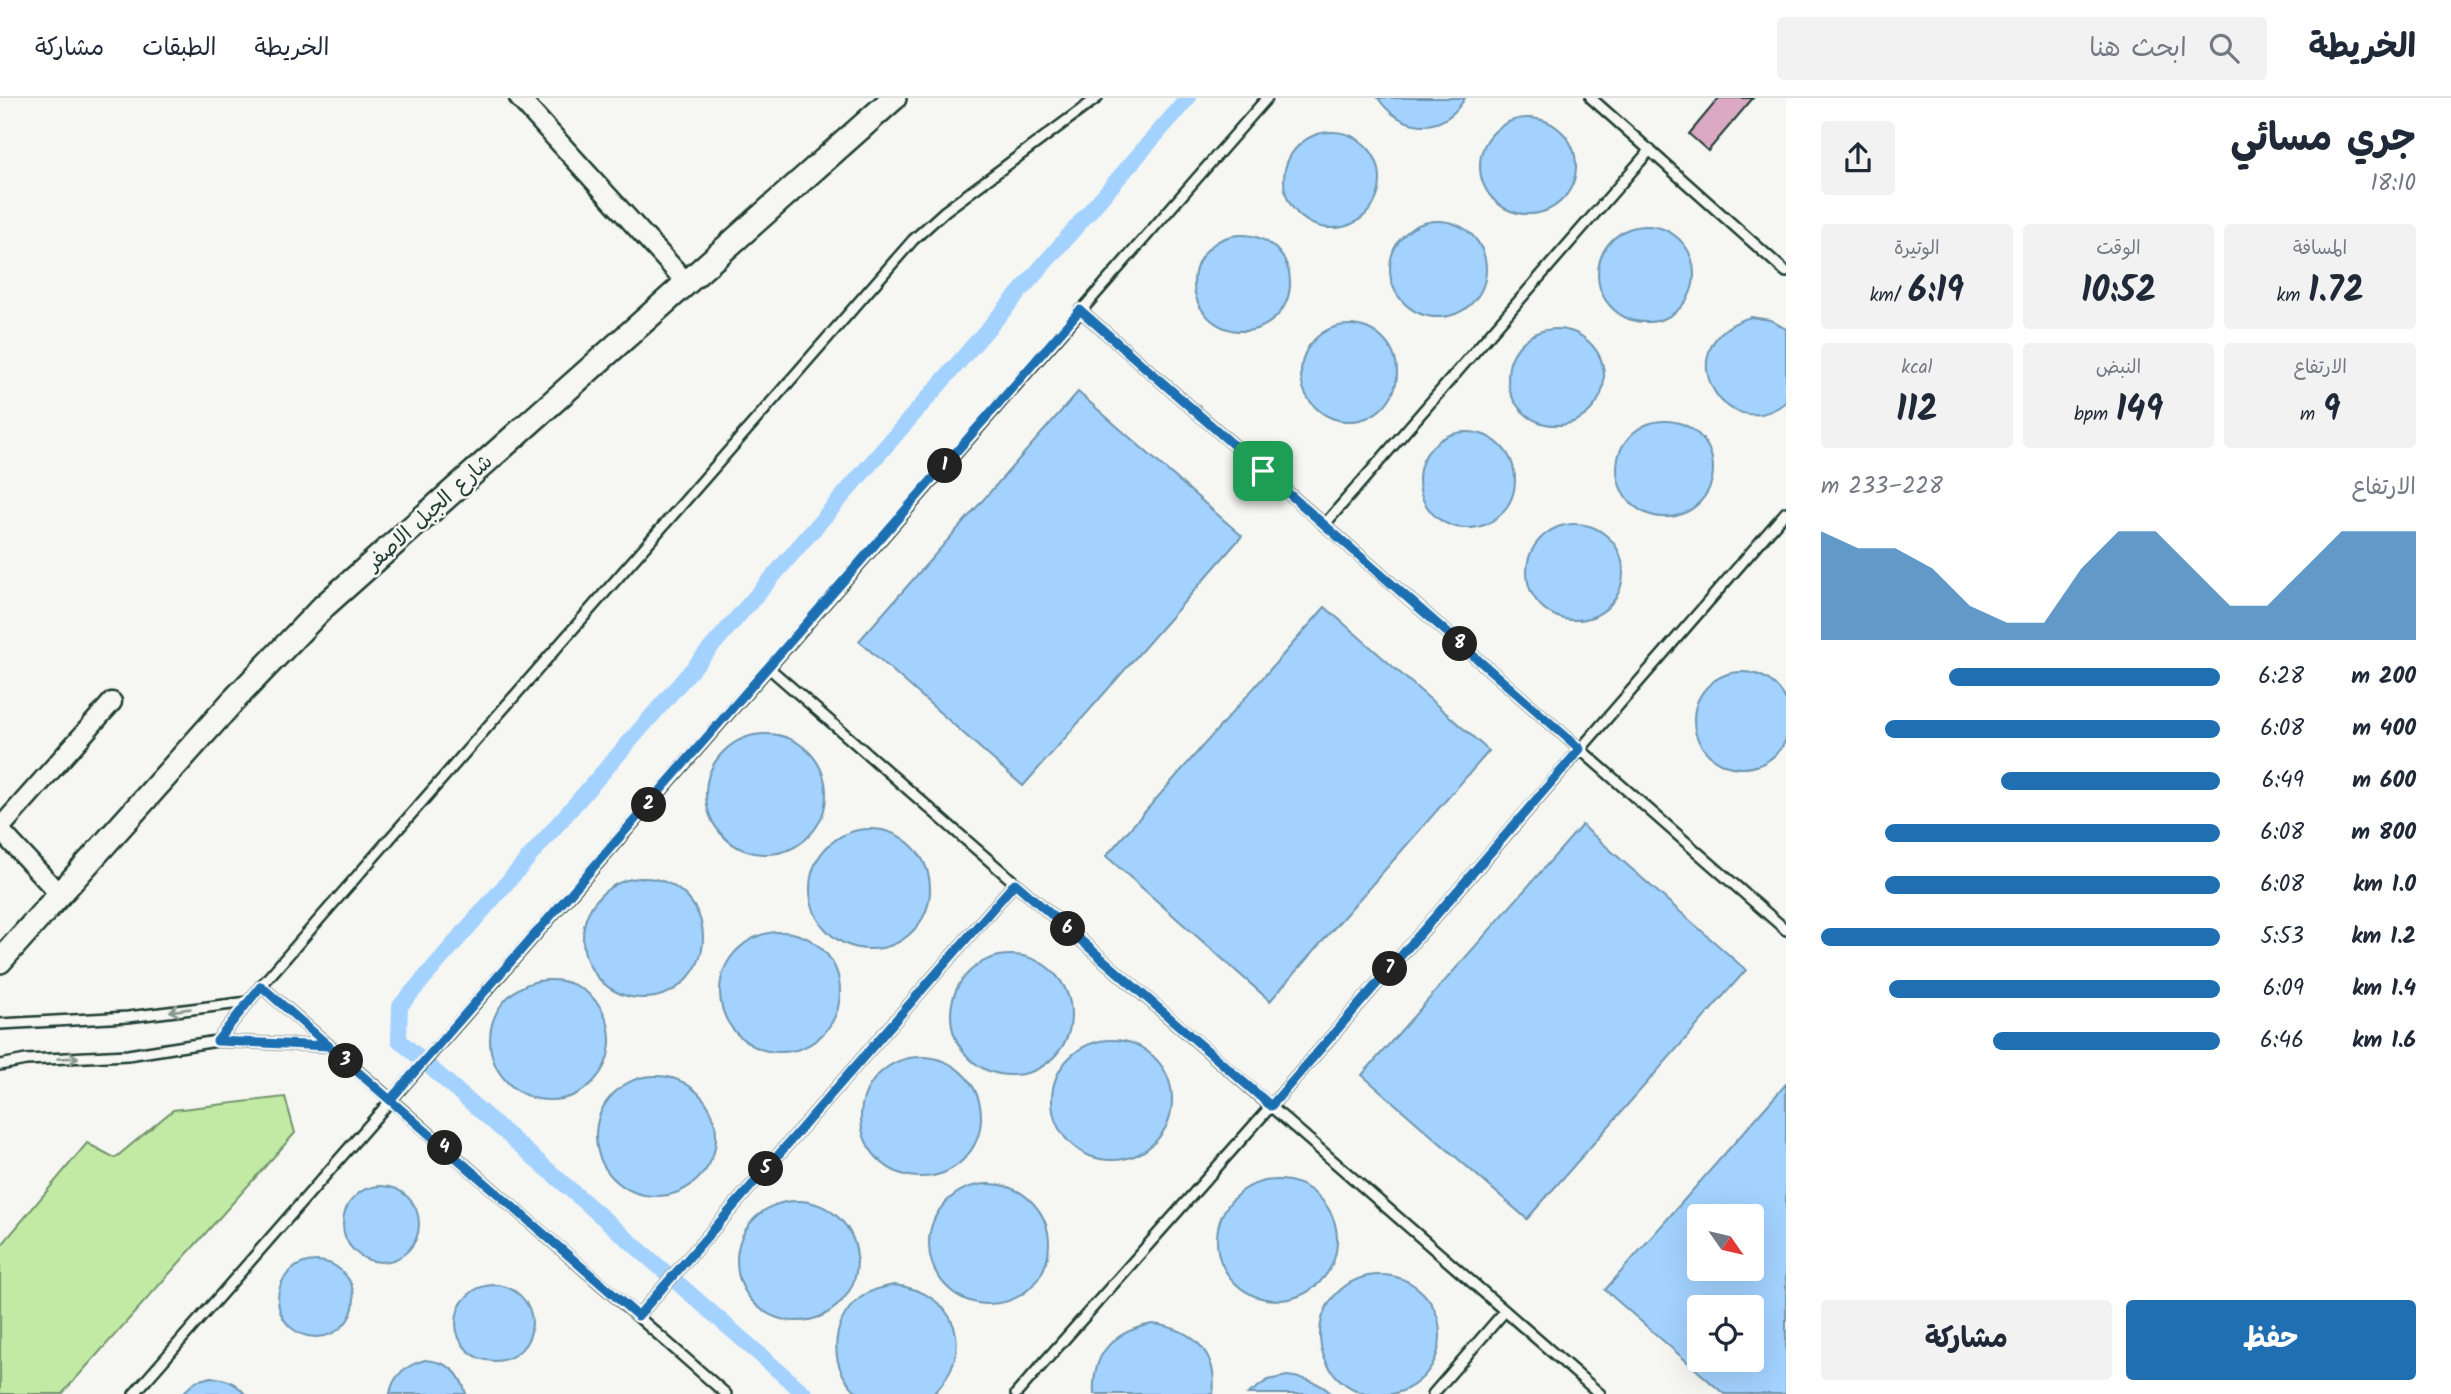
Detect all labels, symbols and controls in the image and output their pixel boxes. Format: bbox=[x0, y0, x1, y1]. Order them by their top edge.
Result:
search box bbox=[1777, 17, 2267, 80]
text: الخريطة bbox=[2309, 22, 2416, 75]
text: ابحث هنا bbox=[2089, 28, 2187, 70]
text: مشاركة bbox=[35, 29, 104, 68]
text: الطبقات bbox=[142, 29, 217, 68]
text: الخريطة bbox=[255, 29, 329, 68]
icon: search bbox=[2205, 29, 2243, 67]
text: جري مسائي bbox=[2231, 110, 2416, 170]
button: share bbox=[1821, 121, 1895, 195]
text: 18:10 bbox=[2371, 166, 2416, 202]
text: الوتيرة bbox=[1894, 234, 1940, 264]
text: الوقت bbox=[2096, 234, 2141, 264]
text: المسافة bbox=[2293, 234, 2347, 264]
text: 6:19 bbox=[1908, 264, 1964, 320]
text: 10:52 bbox=[2081, 264, 2156, 320]
text: 1.72 bbox=[2308, 264, 2364, 320]
text: /km bbox=[1870, 281, 1908, 311]
text: km bbox=[2276, 281, 2308, 311]
text: kcal bbox=[1901, 353, 1932, 383]
text: النبض bbox=[2096, 353, 2141, 383]
text: الارتفاع bbox=[2294, 353, 2347, 383]
text: 112 bbox=[1896, 383, 1938, 439]
text: 149 bbox=[2116, 383, 2163, 439]
text: 9 bbox=[2323, 383, 2340, 439]
text: bpm bbox=[2074, 400, 2116, 430]
text: m bbox=[2300, 400, 2323, 430]
pin bbox=[1233, 441, 1293, 501]
street label: شارع الجبل الاصفر bbox=[358, 447, 501, 581]
pin: 1 bbox=[928, 448, 962, 484]
text: 1 bbox=[942, 450, 947, 480]
icon: arrive bbox=[1244, 452, 1282, 490]
text: 228–233 m bbox=[1821, 469, 1943, 505]
text: الارتفاع bbox=[2352, 470, 2416, 506]
pin: 8 bbox=[1442, 626, 1478, 662]
text: 8 bbox=[1454, 628, 1465, 658]
text: 6:28 bbox=[2258, 659, 2304, 695]
text: 200 m bbox=[2351, 659, 2416, 695]
text: 6:08 bbox=[2260, 711, 2304, 747]
text: 400 m bbox=[2352, 711, 2416, 747]
text: 6:49 bbox=[2262, 763, 2304, 799]
text: 600 m bbox=[2352, 763, 2416, 799]
pin: 2 bbox=[632, 788, 666, 822]
text: 2 bbox=[643, 789, 654, 819]
text: 6:08 bbox=[2260, 815, 2304, 851]
text: 800 m bbox=[2351, 815, 2416, 851]
text: 6:08 bbox=[2260, 867, 2304, 903]
text: 1.0 km bbox=[2353, 867, 2416, 903]
pin: 6 bbox=[1050, 912, 1086, 946]
text: 6 bbox=[1062, 913, 1073, 943]
text: 5:53 bbox=[2261, 919, 2304, 955]
text: 1.2 km bbox=[2351, 919, 2416, 955]
pin: 7 bbox=[1372, 952, 1408, 986]
text: 7 bbox=[1385, 953, 1394, 983]
text: 6:09 bbox=[2263, 971, 2304, 1007]
text: 1.4 km bbox=[2352, 971, 2416, 1007]
one-way arrow bbox=[169, 1004, 192, 1017]
text: 6:46 bbox=[2260, 1023, 2304, 1059]
text: 1.6 km bbox=[2352, 1023, 2416, 1059]
pin: 3 bbox=[328, 1044, 364, 1079]
text: 3 bbox=[340, 1045, 351, 1075]
one-way arrow bbox=[56, 1051, 78, 1064]
pin: 4 bbox=[428, 1130, 462, 1166]
text: 4 bbox=[439, 1132, 450, 1162]
pin: 5 bbox=[748, 1152, 784, 1186]
text: 5 bbox=[761, 1153, 770, 1183]
north arrow bbox=[1687, 1204, 1764, 1281]
map controls bbox=[1687, 1204, 1764, 1372]
button: locate bbox=[1687, 1295, 1764, 1372]
button: مشاركة bbox=[1821, 1300, 2112, 1380]
button: حفظ bbox=[2126, 1300, 2416, 1380]

